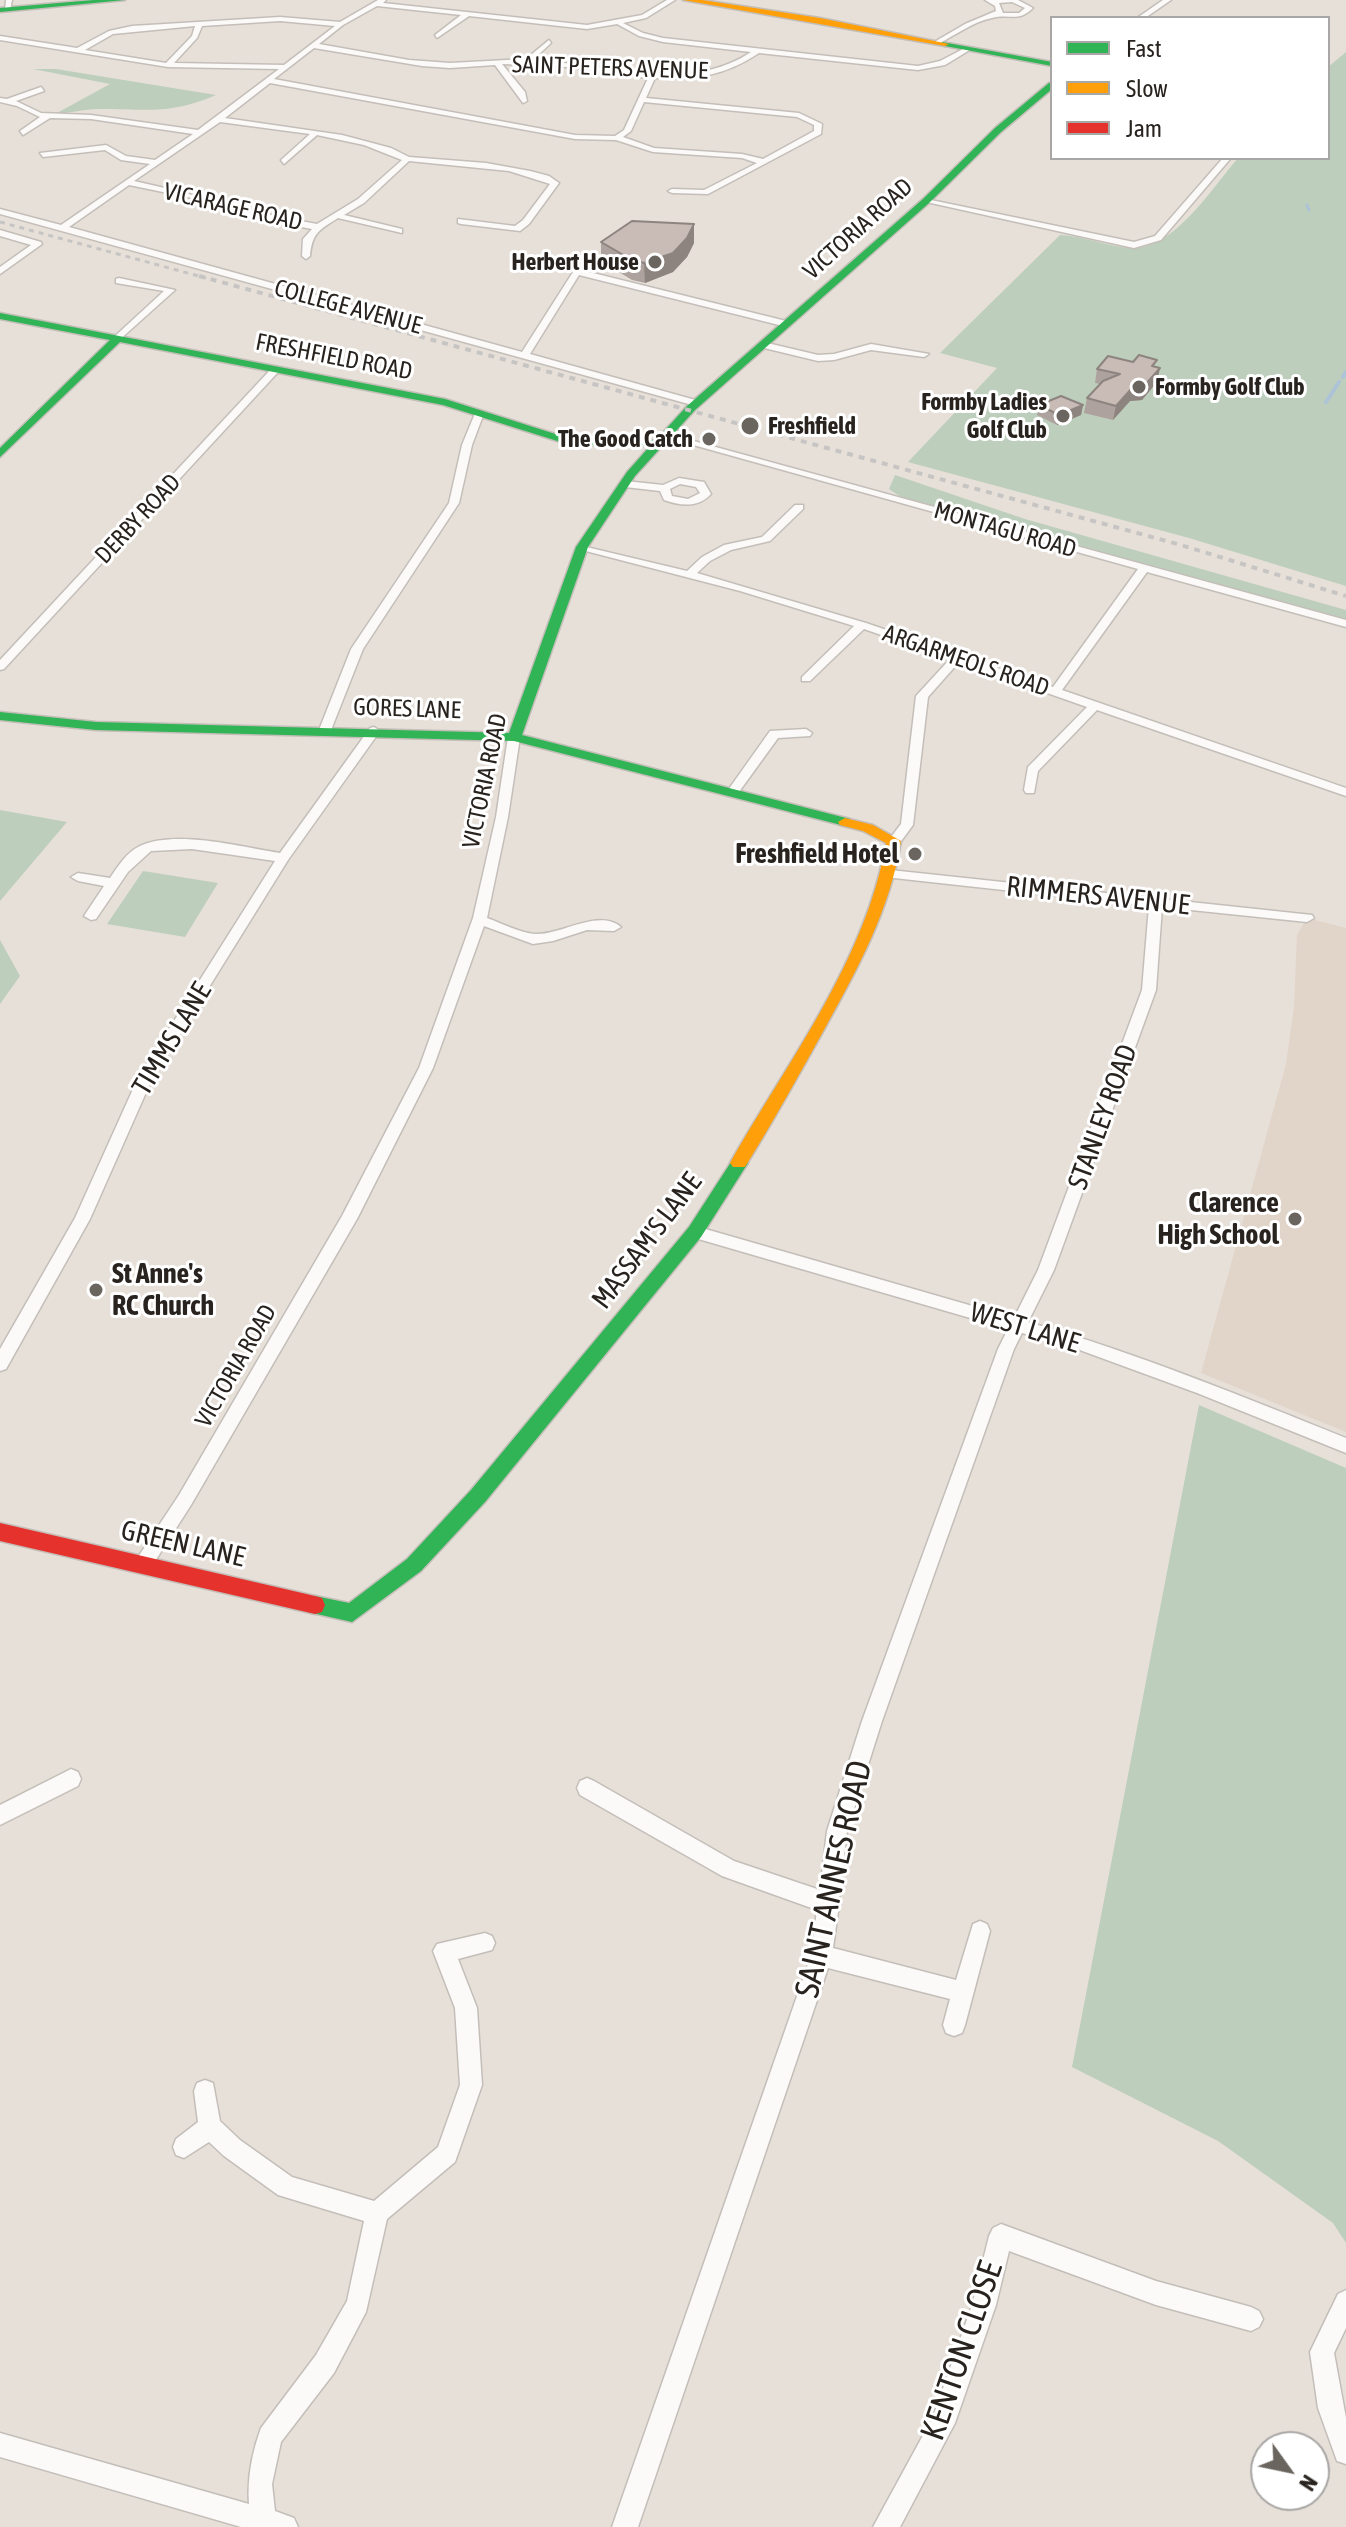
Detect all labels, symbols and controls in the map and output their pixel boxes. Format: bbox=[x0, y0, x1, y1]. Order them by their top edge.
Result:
legend bbox=[1050, 16, 1330, 160]
text: Fast bbox=[1126, 35, 1162, 62]
street label: SAINT PETERS AVENUE bbox=[512, 50, 708, 86]
text: Slow bbox=[1126, 75, 1168, 102]
text: Jam bbox=[1126, 115, 1162, 142]
street label: VICTORIA ROAD bbox=[797, 172, 919, 286]
street label: VICARAGE ROAD bbox=[161, 177, 305, 237]
place label: Herbert House bbox=[512, 248, 639, 276]
marker: Herbert House bbox=[646, 253, 664, 271]
street label: COLLEGE AVENUE bbox=[271, 274, 425, 340]
street label: FRESHFIELD ROAD bbox=[253, 328, 415, 386]
place label: Formby Golf Club bbox=[1155, 373, 1305, 401]
marker: Formby Golf Club bbox=[1130, 378, 1148, 396]
place label: Formby Ladies Golf Club bbox=[921, 388, 1047, 444]
marker: Formby Ladies Golf Club bbox=[1054, 407, 1072, 425]
place label: Freshfield bbox=[768, 412, 856, 440]
marker: Freshfield bbox=[739, 415, 761, 437]
place label: The Good Catch bbox=[558, 425, 693, 453]
marker: The Good Catch bbox=[700, 430, 718, 448]
street label: DERBY ROAD bbox=[89, 468, 187, 570]
street label: MONTAGU ROAD bbox=[931, 496, 1079, 564]
street label: ARGARMEOLS ROAD bbox=[879, 619, 1053, 703]
street label: GORES LANE bbox=[353, 693, 461, 725]
street label: VICTORIA ROAD bbox=[457, 711, 513, 851]
place label: Freshfield Hotel bbox=[735, 837, 899, 871]
marker: Freshfield Hotel bbox=[906, 845, 924, 863]
street label: RIMMERS AVENUE bbox=[1005, 870, 1191, 922]
street label: TIMMS LANE bbox=[125, 977, 219, 1101]
street label: STANLEY ROAD bbox=[1061, 1040, 1145, 1194]
street label: MASSAM'S LANE bbox=[585, 1166, 709, 1316]
place label: Clarence High School bbox=[1157, 1186, 1279, 1252]
marker: Clarence High School bbox=[1286, 1210, 1304, 1228]
place label: St Anne's RC Church bbox=[112, 1257, 214, 1323]
marker: St Anne's RC Church bbox=[87, 1281, 105, 1299]
street label: WEST LANE bbox=[966, 1295, 1084, 1361]
street label: VICTORIA ROAD bbox=[189, 1300, 283, 1432]
street label: GREEN LANE bbox=[118, 1513, 248, 1575]
street label: SAINT ANNES ROAD bbox=[787, 1757, 881, 2001]
street label: KENTON CLOSE bbox=[912, 2256, 1012, 2446]
north arrow bbox=[1250, 2431, 1330, 2511]
text: N bbox=[1294, 2470, 1323, 2496]

